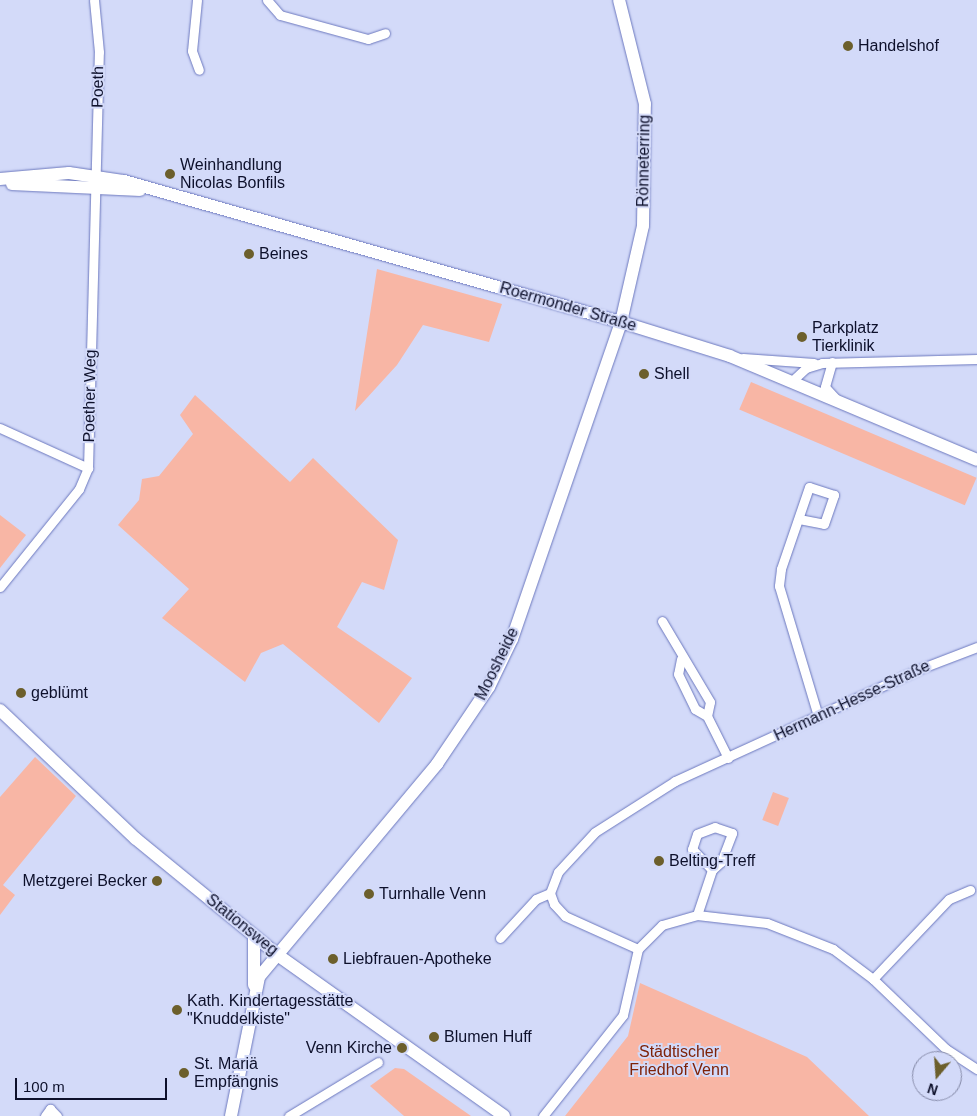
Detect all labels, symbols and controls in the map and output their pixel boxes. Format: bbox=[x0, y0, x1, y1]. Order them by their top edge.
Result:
place label: Handelshof bbox=[858, 36, 939, 56]
marker: Handelshof bbox=[842, 40, 854, 52]
street label: Poeth bbox=[88, 66, 108, 108]
street label: Rönneterring bbox=[634, 115, 654, 207]
place label: Weinhandlung Nicolas Bonfils bbox=[180, 155, 285, 193]
marker: Weinhandlung Nicolas Bonfils bbox=[164, 168, 176, 180]
place label: Beines bbox=[259, 244, 308, 264]
marker: Beines bbox=[243, 248, 255, 260]
street label: Roermonder Straße bbox=[497, 278, 639, 336]
place label: Parkplatz Tierklinik bbox=[812, 318, 879, 356]
marker: Parkplatz Tierklinik bbox=[796, 331, 808, 343]
street label: Poether Weg bbox=[80, 349, 100, 443]
place label: Shell bbox=[654, 364, 690, 384]
marker: Shell bbox=[638, 368, 650, 380]
street label: Moosheide bbox=[471, 625, 523, 703]
street label: Hermann-Hesse-Straße bbox=[771, 656, 933, 746]
place label: geblümt bbox=[31, 683, 88, 703]
marker: geblümt bbox=[15, 687, 27, 699]
place label: Belting-Treff bbox=[669, 851, 755, 871]
marker: Belting-Treff bbox=[653, 855, 665, 867]
place label: Metzgerei Becker bbox=[23, 871, 147, 891]
marker: Metzgerei Becker bbox=[151, 875, 163, 887]
place label: Turnhalle Venn bbox=[379, 884, 486, 904]
marker: Turnhalle Venn bbox=[363, 888, 375, 900]
street label: Stationsweg bbox=[202, 890, 282, 960]
place label: Liebfrauen-Apotheke bbox=[343, 949, 492, 969]
marker: Liebfrauen-Apotheke bbox=[327, 953, 339, 965]
place label: Kath. Kindertagesstätte "Knuddelkiste" bbox=[187, 991, 353, 1029]
marker: Kath. Kindertagesstätte "Knuddelkiste" bbox=[171, 1004, 183, 1016]
place label: Blumen Huff bbox=[444, 1027, 532, 1047]
marker: Blumen Huff bbox=[428, 1031, 440, 1043]
place label: Venn Kirche bbox=[306, 1038, 392, 1058]
marker: Venn Kirche bbox=[396, 1042, 408, 1054]
park label: Städtischer Friedhof Venn bbox=[629, 1042, 729, 1080]
north arrow bbox=[912, 1051, 962, 1101]
place label: St. Mariä Empfängnis bbox=[194, 1054, 278, 1092]
marker: St. Mariä Empfängnis bbox=[178, 1067, 190, 1079]
scale bar bbox=[18, 1068, 170, 1100]
text: 100 m bbox=[23, 1078, 65, 1095]
text: N bbox=[925, 1080, 940, 1098]

